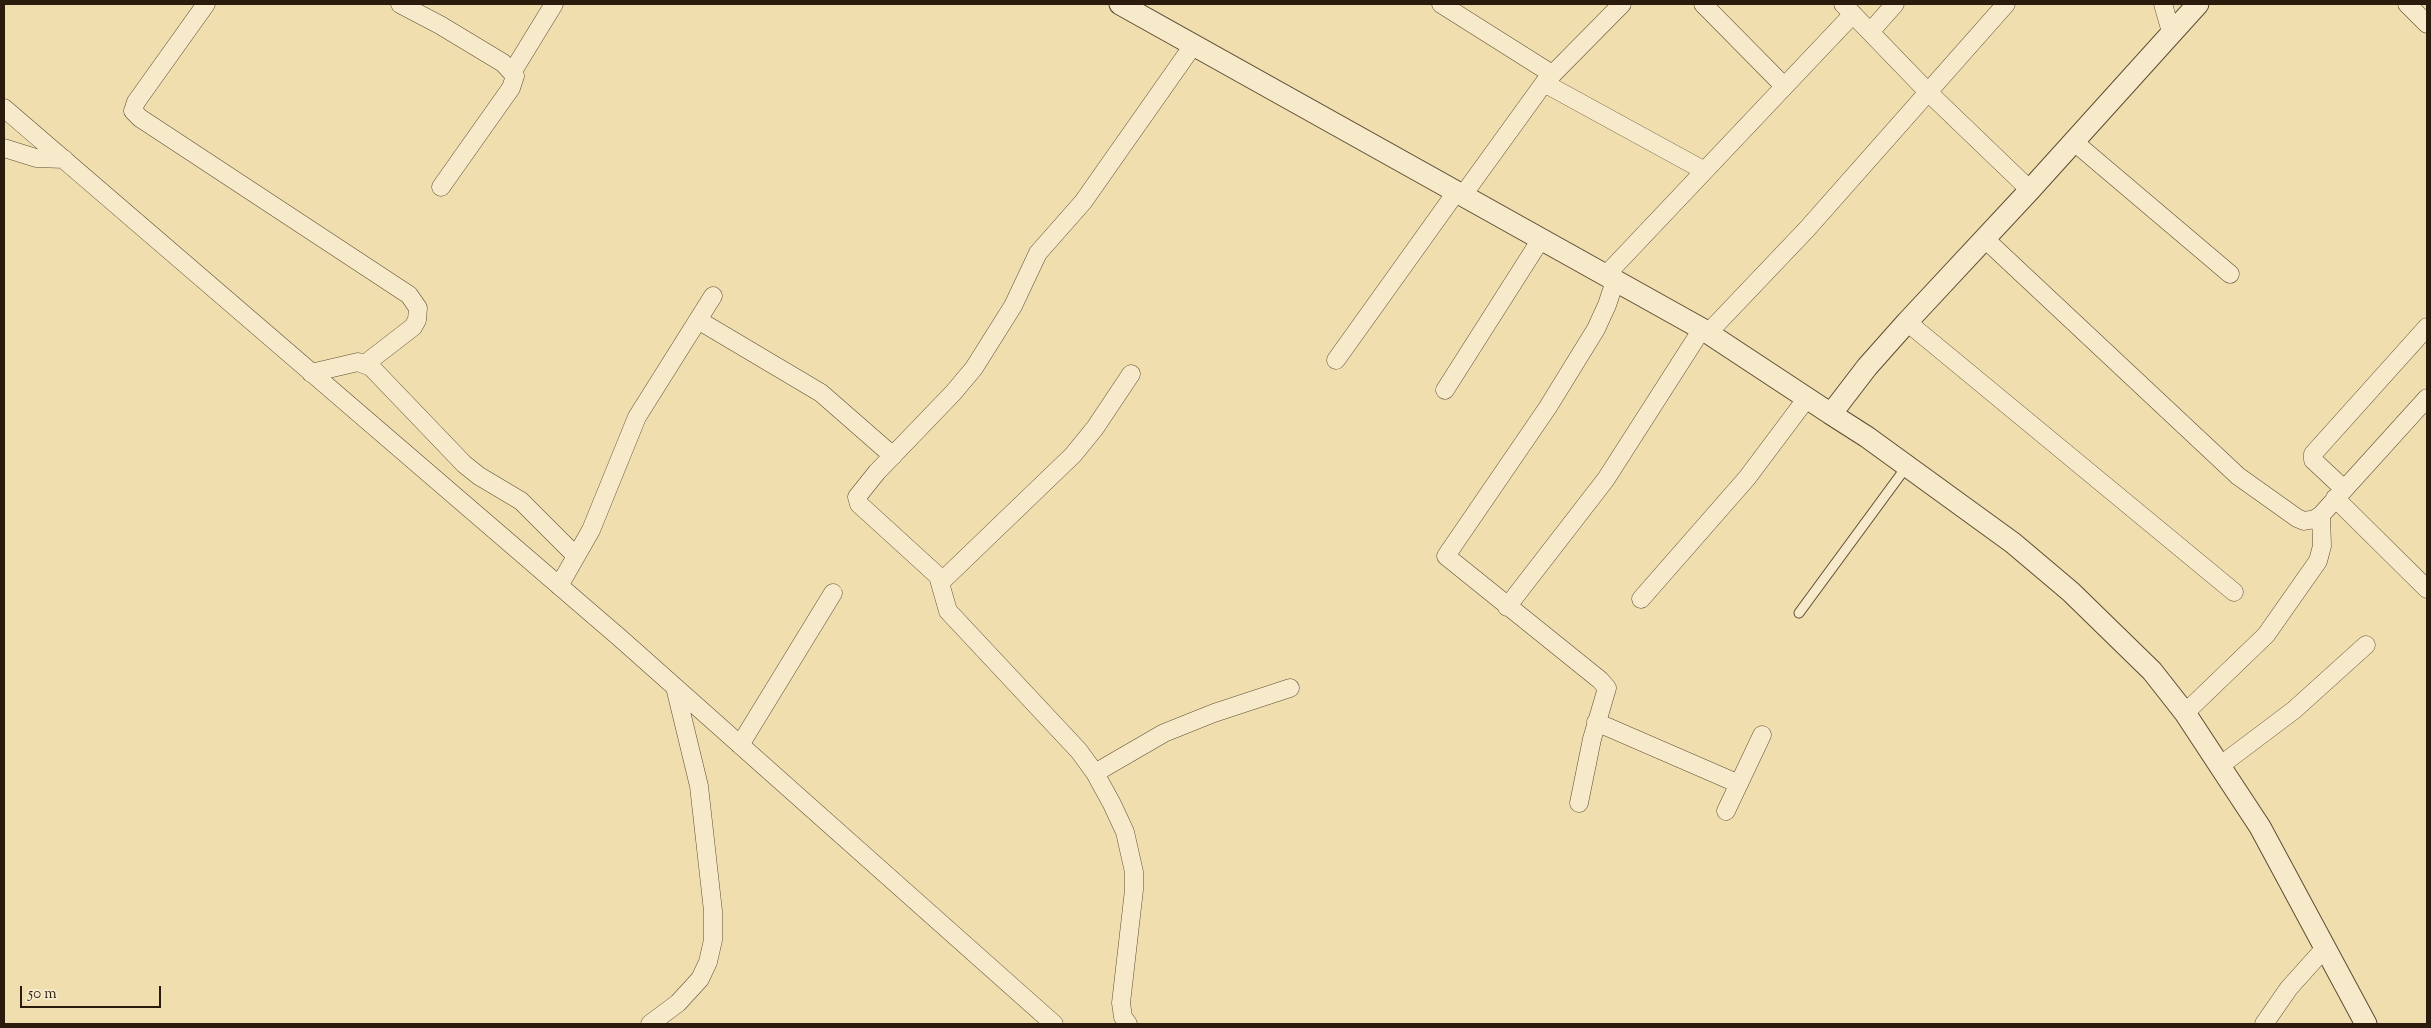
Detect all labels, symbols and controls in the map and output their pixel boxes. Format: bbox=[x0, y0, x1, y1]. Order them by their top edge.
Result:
scale bar bbox=[22, 976, 164, 1008]
text: 50 m bbox=[28, 984, 57, 1005]

